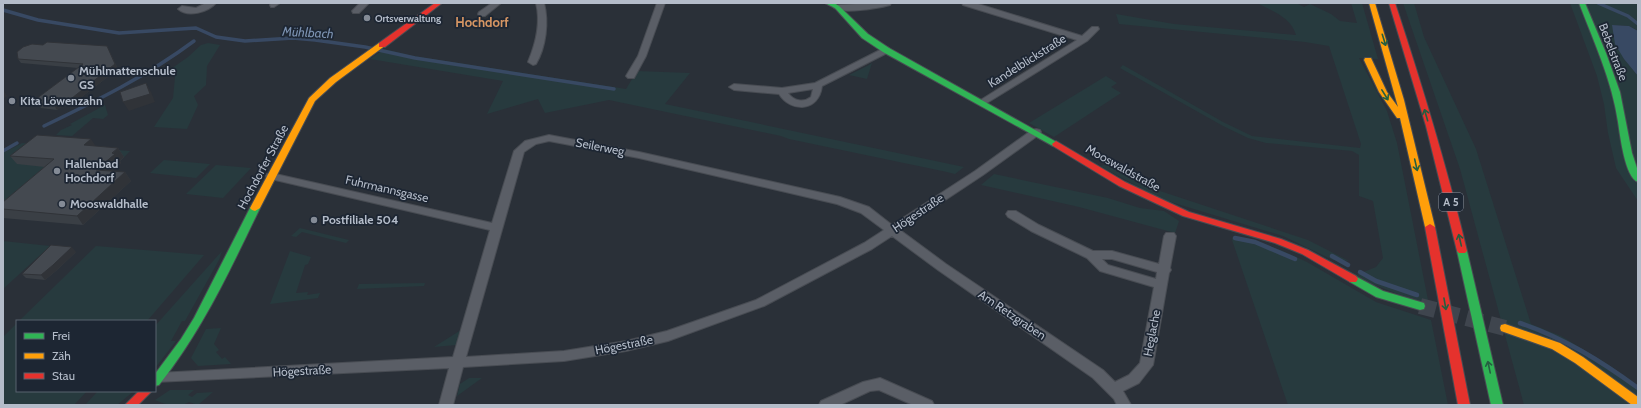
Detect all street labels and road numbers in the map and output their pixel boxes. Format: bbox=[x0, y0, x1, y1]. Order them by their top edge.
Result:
street label: Bebelstraße bbox=[1596, 21, 1631, 83]
street label: Kandelblickstraße bbox=[985, 31, 1069, 91]
street label: Hochdorfer Straße bbox=[234, 122, 291, 212]
street label: Seilerweg bbox=[575, 134, 627, 159]
street label: Mooswaldstraße bbox=[1083, 141, 1163, 194]
street label: Fuhrmannsgasse bbox=[344, 172, 430, 205]
street label: Högestraße bbox=[889, 190, 946, 235]
road number: A 5 bbox=[1439, 193, 1463, 211]
street label: Am Retzgraben bbox=[976, 286, 1049, 343]
street label: Heglache bbox=[1140, 308, 1163, 357]
street label: Högestraße bbox=[594, 332, 654, 357]
street label: Högestraße bbox=[272, 361, 332, 380]

